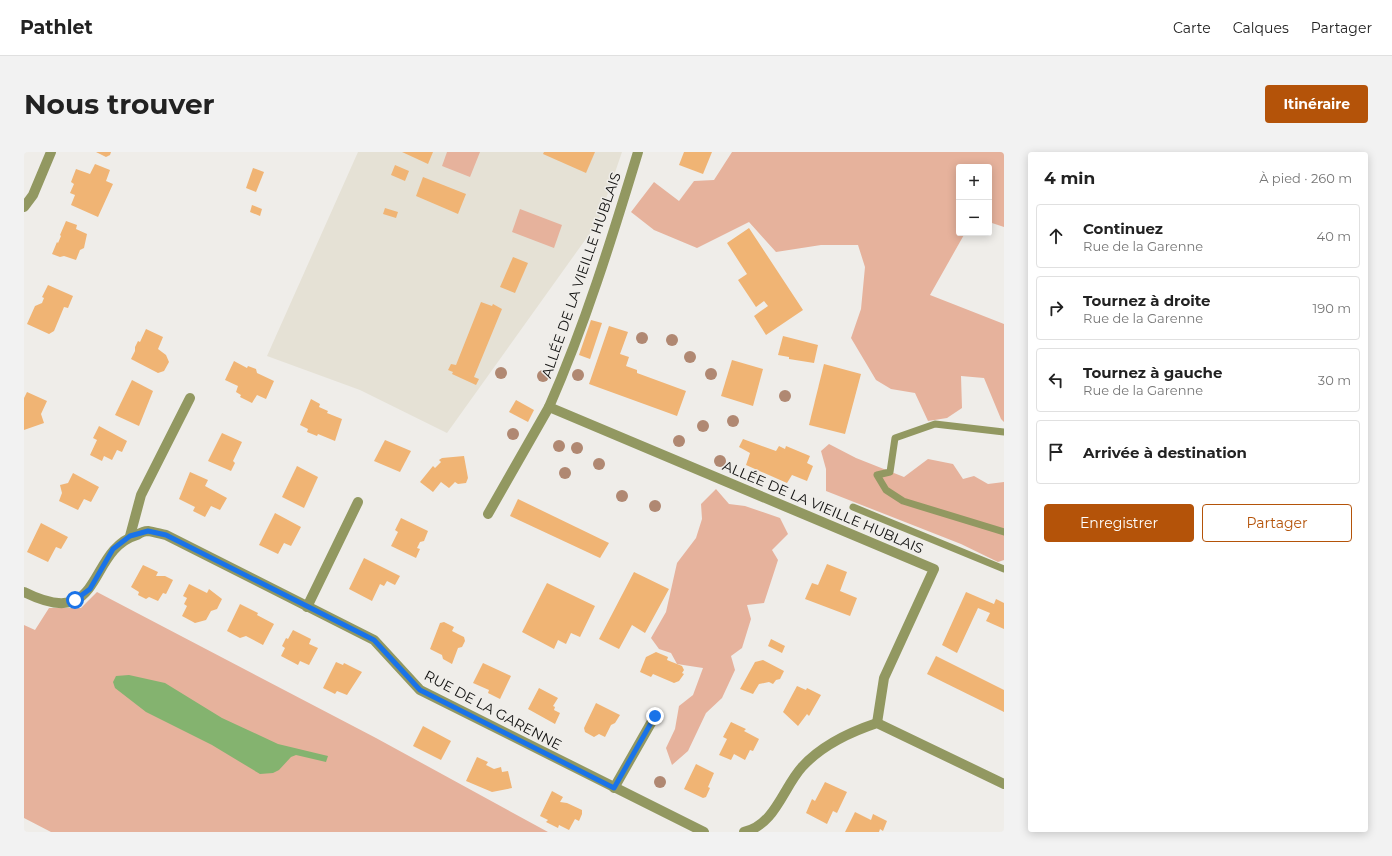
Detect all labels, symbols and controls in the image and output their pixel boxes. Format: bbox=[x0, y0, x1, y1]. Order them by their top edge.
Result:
text: Pathlet bbox=[20, 16, 93, 39]
text: Carte bbox=[1173, 19, 1211, 37]
text: Calques bbox=[1233, 19, 1289, 37]
text: Partager bbox=[1311, 19, 1372, 37]
button: Itinéraire bbox=[1265, 85, 1368, 123]
text: Nous trouver bbox=[24, 87, 215, 121]
map controls bbox=[956, 164, 992, 236]
button: + bbox=[956, 164, 992, 200]
text: 4 min bbox=[1044, 168, 1095, 188]
street label: ALLÉE DE LA VIEILLE HUBLAIS bbox=[537, 170, 625, 380]
text: À pied · 260 m bbox=[1259, 170, 1352, 186]
button: − bbox=[956, 200, 992, 236]
text: Continuez bbox=[1083, 219, 1163, 238]
icon: ahead bbox=[1045, 225, 1067, 247]
text: 40 m bbox=[1317, 228, 1351, 244]
text: Rue de la Garenne bbox=[1083, 238, 1203, 254]
text: Tournez à droite bbox=[1083, 291, 1211, 310]
icon: right bbox=[1045, 297, 1067, 319]
text: 190 m bbox=[1313, 300, 1351, 316]
text: Rue de la Garenne bbox=[1083, 310, 1203, 326]
text: Tournez à gauche bbox=[1083, 363, 1222, 382]
icon: left bbox=[1045, 369, 1067, 391]
text: 30 m bbox=[1318, 372, 1351, 388]
text: Rue de la Garenne bbox=[1083, 382, 1203, 398]
icon: arrive bbox=[1045, 441, 1067, 463]
text: Arrivée à destination bbox=[1083, 443, 1247, 462]
street label: ALLÉE DE LA VIEILLE HUBLAIS bbox=[720, 456, 926, 558]
button: Enregistrer bbox=[1044, 504, 1194, 542]
button: Partager bbox=[1202, 504, 1352, 542]
route start bbox=[66, 591, 84, 609]
street label: RUE DE LA GARENNE bbox=[421, 666, 565, 754]
route end bbox=[646, 707, 664, 725]

